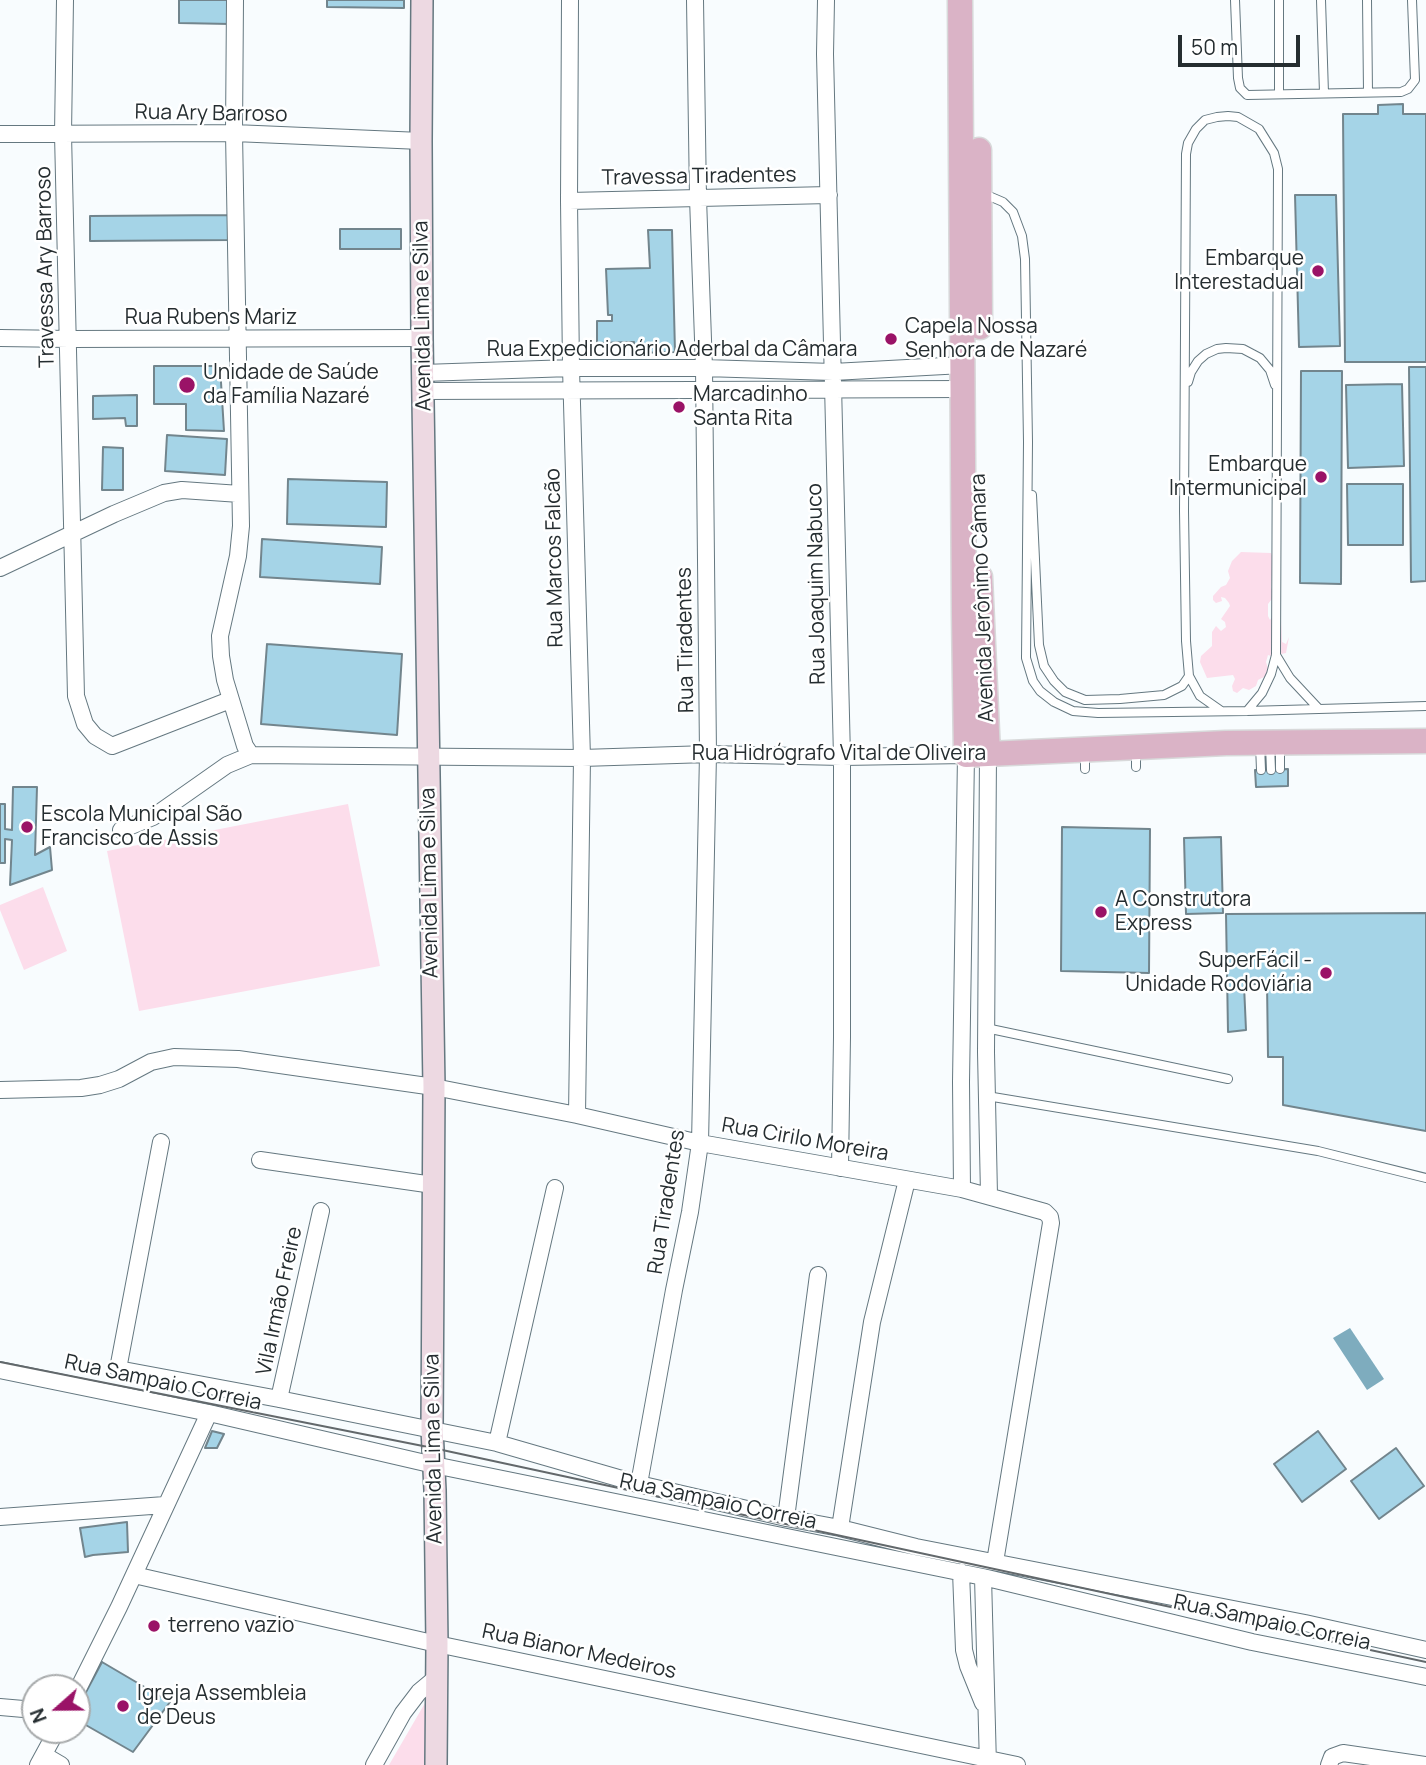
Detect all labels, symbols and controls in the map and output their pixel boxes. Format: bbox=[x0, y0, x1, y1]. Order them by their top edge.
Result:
scale bar bbox=[1181, 21, 1304, 65]
text: 50 m bbox=[1191, 33, 1238, 61]
street label: Rua Ary Barroso bbox=[134, 100, 288, 128]
street label: Travessa Tiradentes bbox=[601, 163, 797, 191]
street label: Travessa Ary Barroso bbox=[32, 166, 60, 368]
street label: Avenida Lima e Silva bbox=[409, 221, 437, 411]
place label: Embarque Interestadual bbox=[1174, 246, 1304, 296]
marker: Embarque Interestadual bbox=[1310, 263, 1326, 279]
street label: Rua Rubens Mariz bbox=[125, 305, 297, 331]
place label: Capela Nossa Senhora de Nazaré bbox=[905, 314, 1087, 364]
marker: Capela Nossa Senhora de Nazaré bbox=[883, 331, 899, 347]
street label: Rua Expedicionário Aderbal da Câmara bbox=[487, 337, 857, 363]
place label: Unidade de Saúde da Família Nazaré bbox=[203, 360, 379, 410]
marker: Unidade de Saúde da Família Nazaré bbox=[177, 375, 197, 395]
place label: Marcadinho Santa Rita bbox=[693, 382, 808, 432]
marker: Marcadinho Santa Rita bbox=[671, 399, 687, 415]
place label: Embarque Intermunicipal bbox=[1169, 452, 1307, 502]
street label: Rua Marcos Falcão bbox=[541, 468, 569, 648]
marker: Embarque Intermunicipal bbox=[1313, 469, 1329, 485]
street label: Avenida Jerônimo Câmara bbox=[966, 473, 1000, 723]
street label: Rua Joaquim Nabuco bbox=[803, 483, 831, 685]
street label: Rua Tiradentes bbox=[672, 567, 700, 713]
street label: Rua Hidrógrafo Vital de Oliveira bbox=[692, 741, 986, 767]
street label: Avenida Lima e Silva bbox=[416, 788, 444, 978]
place label: Escola Municipal São Francisco de Assis bbox=[41, 802, 242, 852]
marker: Escola Municipal São Francisco de Assis bbox=[19, 819, 35, 835]
place label: A Construtora Express bbox=[1115, 887, 1251, 937]
marker: A Construtora Express bbox=[1093, 904, 1109, 920]
place label: SuperFácil - Unidade Rodoviária bbox=[1125, 948, 1312, 998]
marker: SuperFácil - Unidade Rodoviária bbox=[1318, 965, 1334, 981]
street label: Rua Cirilo Moreira bbox=[720, 1113, 890, 1167]
street label: Rua Tiradentes bbox=[643, 1128, 691, 1276]
street label: Vila Irmão Freire bbox=[252, 1224, 308, 1378]
street label: Rua Sampaio Correia bbox=[62, 1350, 264, 1416]
street label: Avenida Lima e Silva bbox=[420, 1354, 448, 1544]
street label: Rua Sampaio Correia bbox=[617, 1469, 819, 1535]
street label: Rua Sampaio Correia bbox=[1171, 1590, 1373, 1656]
place label: terreno vazio bbox=[168, 1613, 294, 1639]
marker: terreno vazio bbox=[146, 1618, 162, 1634]
street label: Rua Bianor Medeiros bbox=[480, 1619, 678, 1685]
north arrow bbox=[21, 1674, 91, 1744]
place label: Igreja Assembleia de Deus bbox=[137, 1681, 306, 1731]
marker: Igreja Assembleia de Deus bbox=[115, 1698, 131, 1714]
text: N bbox=[24, 1705, 53, 1727]

